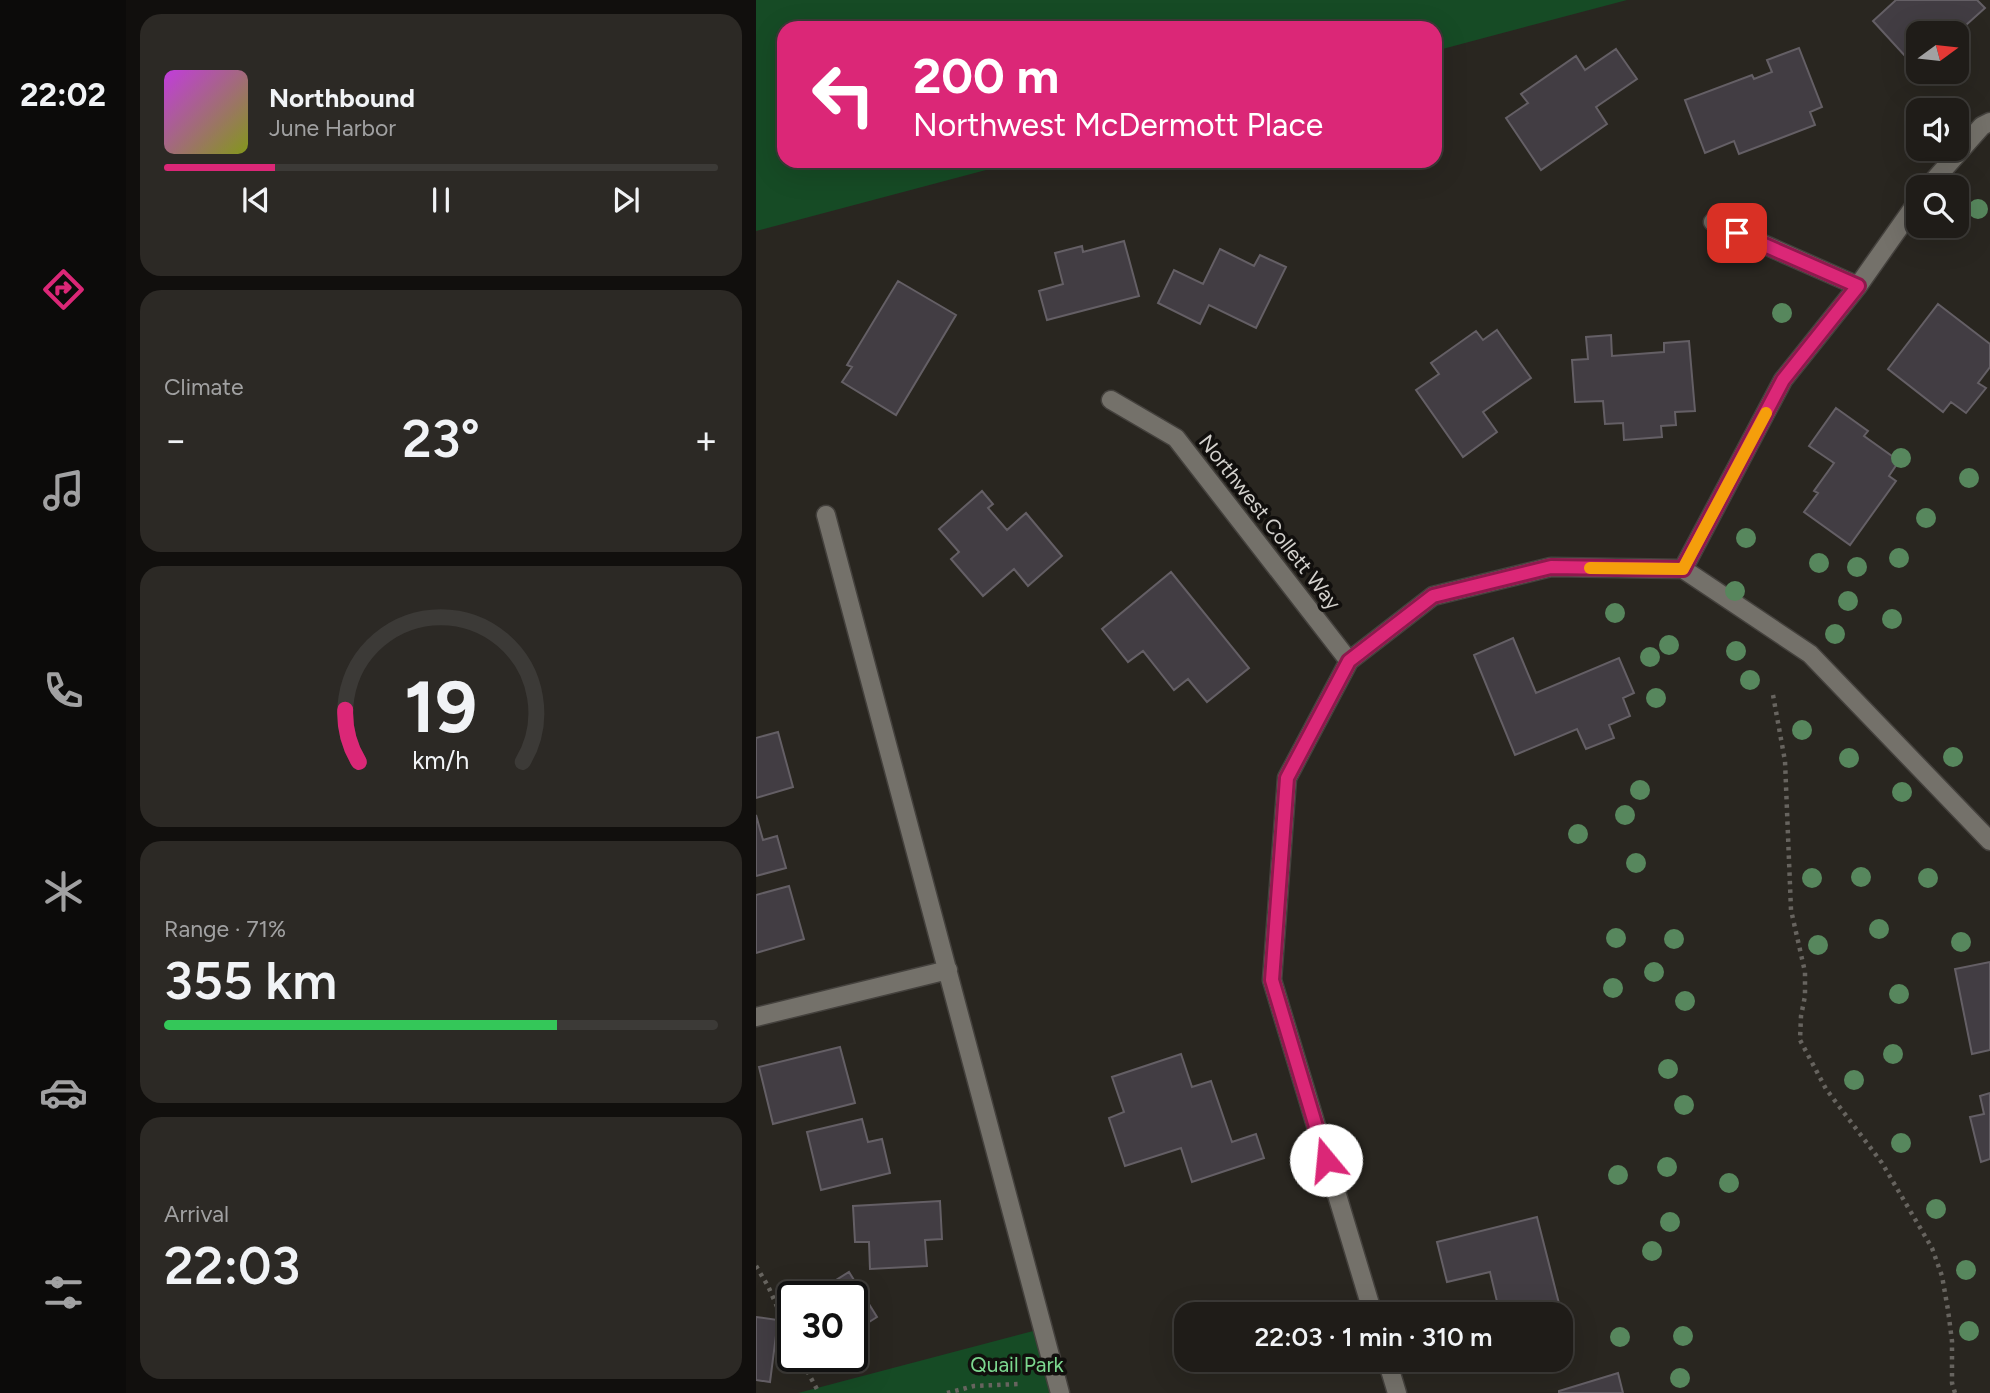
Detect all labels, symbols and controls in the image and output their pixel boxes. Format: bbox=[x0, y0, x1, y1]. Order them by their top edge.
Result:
north arrow bbox=[1906, 21, 1969, 84]
map controls bbox=[1906, 21, 1969, 238]
text: 200 m bbox=[913, 46, 1059, 105]
icon: left bbox=[798, 49, 889, 140]
text: 22:02 bbox=[20, 76, 106, 114]
text: Northbound bbox=[269, 82, 415, 114]
button: sound bbox=[1906, 98, 1969, 161]
text: Northwest McDermott Place bbox=[913, 106, 1323, 144]
text: June Harbor bbox=[269, 114, 396, 142]
button: search bbox=[1906, 175, 1969, 238]
icon: previous bbox=[237, 181, 275, 219]
icon: pause bbox=[422, 181, 460, 219]
icon: next bbox=[607, 181, 645, 219]
pin bbox=[1707, 203, 1767, 263]
icon: arrive bbox=[1718, 214, 1756, 252]
icon: directions bbox=[39, 265, 88, 314]
text: Climate bbox=[164, 373, 243, 401]
text: 23° bbox=[402, 408, 480, 470]
text: − bbox=[164, 417, 188, 463]
text: + bbox=[694, 417, 718, 463]
street label: Northwest Collett Way bbox=[1194, 429, 1346, 615]
icon: music bbox=[39, 466, 88, 515]
text: 19 bbox=[405, 664, 477, 751]
icon: phone bbox=[39, 666, 88, 715]
text: km/h bbox=[412, 745, 470, 775]
icon: climate bbox=[39, 867, 88, 916]
text: Range · 71% bbox=[164, 915, 286, 943]
text: 355 km bbox=[164, 950, 337, 1012]
icon: car bbox=[39, 1068, 88, 1117]
position arrow bbox=[1289, 1123, 1363, 1197]
text: Arrival bbox=[164, 1200, 229, 1228]
text: 22:03 bbox=[164, 1235, 300, 1297]
icon: filters bbox=[39, 1268, 88, 1317]
speed limit sign: 30 bbox=[777, 1281, 868, 1372]
text: 22:03 · 1 min · 310 m bbox=[1254, 1321, 1493, 1353]
park label: Quail Park bbox=[970, 1352, 1065, 1377]

